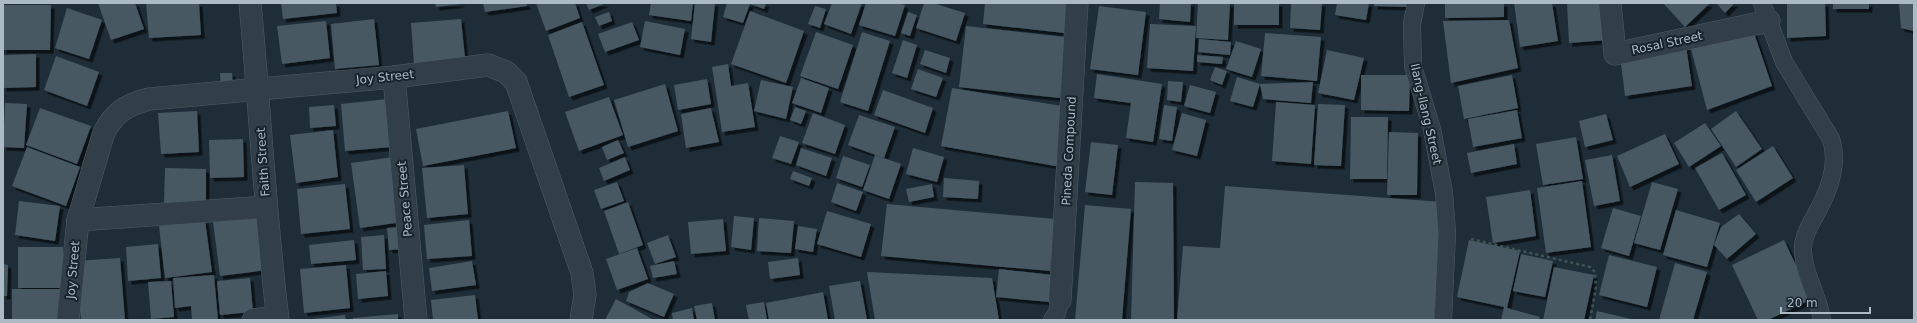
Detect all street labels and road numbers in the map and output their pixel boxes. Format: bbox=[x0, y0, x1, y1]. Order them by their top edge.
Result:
street label: Rosal Street bbox=[1630, 29, 1704, 57]
street label: Ilang-Ilang Street bbox=[1408, 62, 1445, 166]
street label: Joy Street bbox=[354, 67, 415, 87]
street label: Pineda Compound bbox=[1059, 96, 1079, 206]
street label: Faith Street bbox=[254, 127, 272, 197]
street label: Peace Street bbox=[395, 160, 415, 237]
street label: Joy Street bbox=[63, 240, 83, 301]

